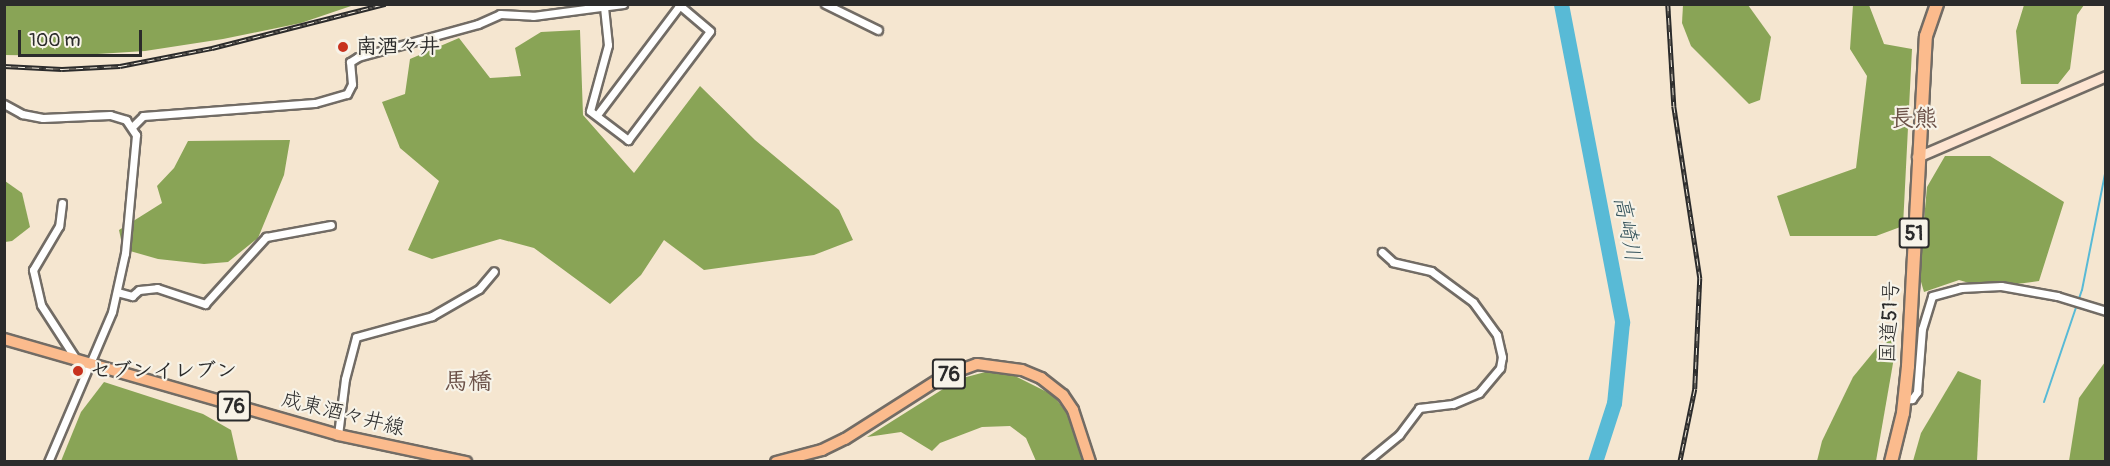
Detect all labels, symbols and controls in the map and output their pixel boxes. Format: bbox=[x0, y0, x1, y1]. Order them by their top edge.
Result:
scale bar bbox=[21, 18, 146, 56]
text: 100 m bbox=[29, 29, 81, 52]
place label: 南酒々井 bbox=[356, 34, 440, 60]
marker: 南酒々井 bbox=[334, 38, 352, 56]
district label: 長熊 bbox=[1890, 105, 1938, 133]
water label: 高崎川 bbox=[1608, 194, 1646, 264]
road number: 51 bbox=[1898, 216, 1930, 250]
street label: 国道51号 bbox=[1875, 280, 1905, 364]
road number: 76 bbox=[931, 357, 967, 391]
place label: セブンイレブン bbox=[90, 358, 237, 384]
marker: セブンイレブン bbox=[71, 364, 85, 378]
district label: 馬橋 bbox=[444, 368, 492, 396]
street label: 成東酒々井線 bbox=[279, 387, 407, 441]
road number: 76 bbox=[216, 389, 252, 423]

